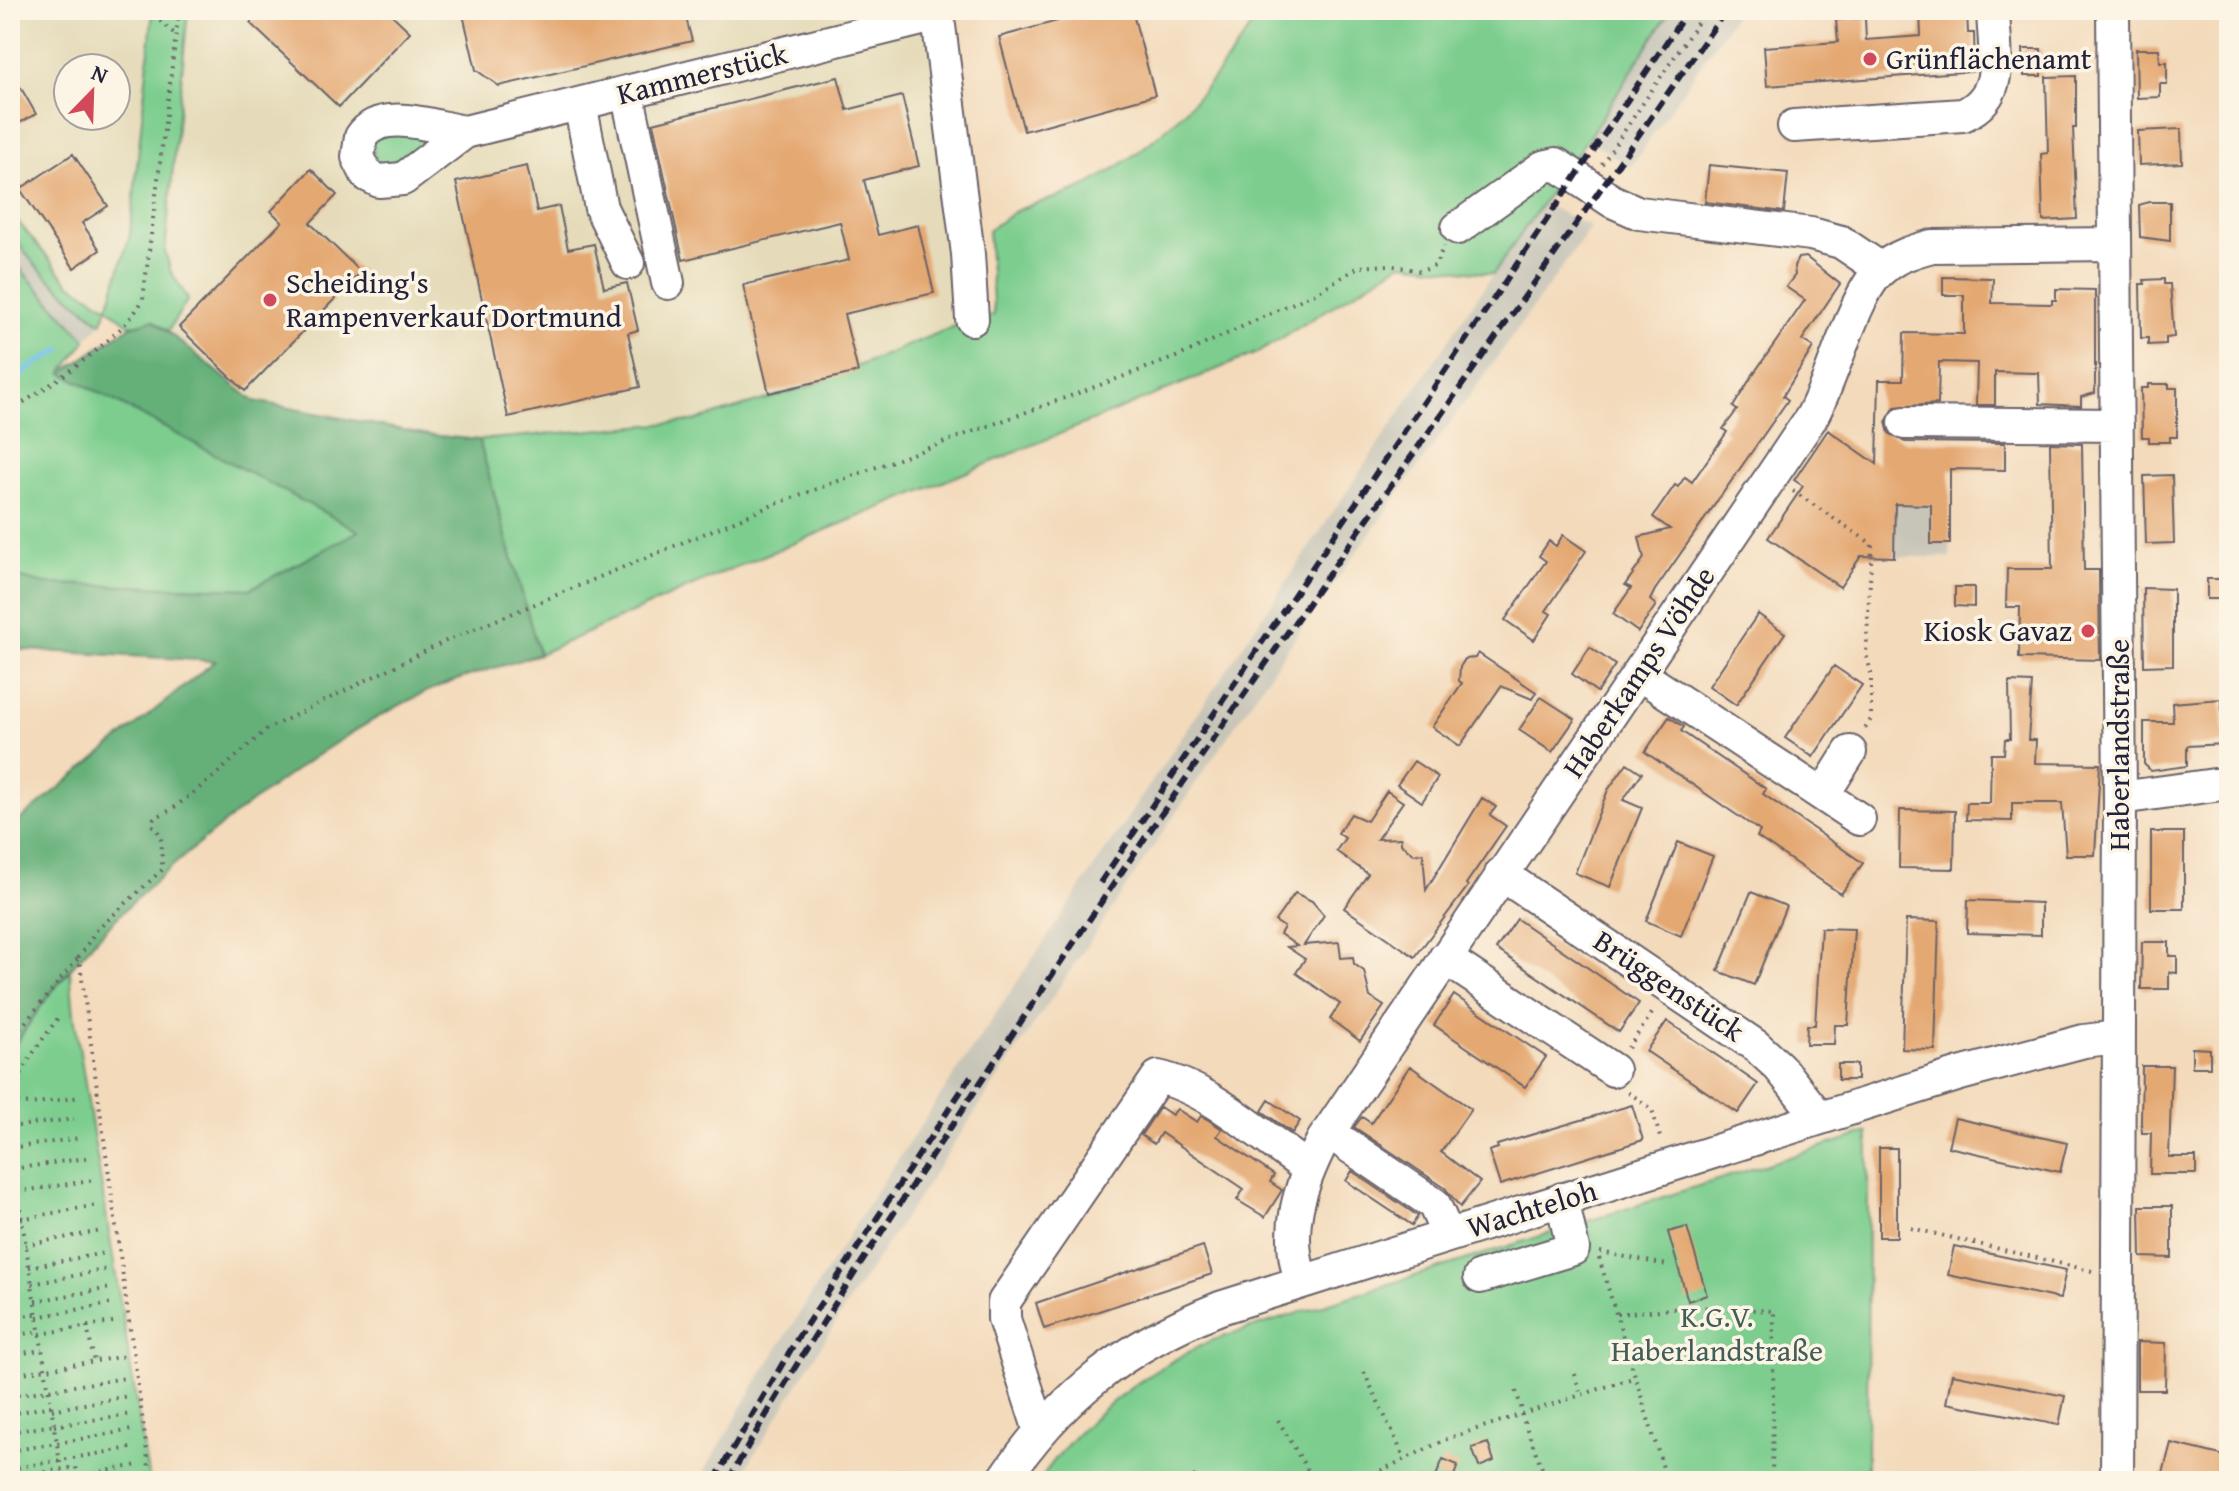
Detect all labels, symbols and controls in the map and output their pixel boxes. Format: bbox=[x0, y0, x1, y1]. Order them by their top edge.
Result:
street label: Kammerstück bbox=[612, 30, 792, 115]
place label: Grünflächenamt bbox=[1886, 36, 2092, 80]
marker: Grünflächenamt bbox=[1861, 50, 1879, 68]
north arrow bbox=[52, 52, 132, 132]
text: N bbox=[87, 56, 113, 91]
place label: Scheiding's Rampenverkauf Dortmund bbox=[286, 260, 622, 338]
marker: Scheiding's Rampenverkauf Dortmund bbox=[261, 291, 279, 309]
street label: Haberkamps Vöhde bbox=[1551, 557, 1725, 786]
place label: Kiosk Gavaz bbox=[1924, 608, 2072, 652]
marker: Kiosk Gavaz bbox=[2079, 622, 2097, 640]
street label: Haberlandstraße bbox=[2096, 639, 2140, 851]
street label: Brüggenstück bbox=[1585, 919, 1754, 1052]
street label: Wachteloh bbox=[1461, 1167, 1602, 1249]
park label: K.G.V. Haberlandstraße bbox=[1611, 1294, 1823, 1372]

